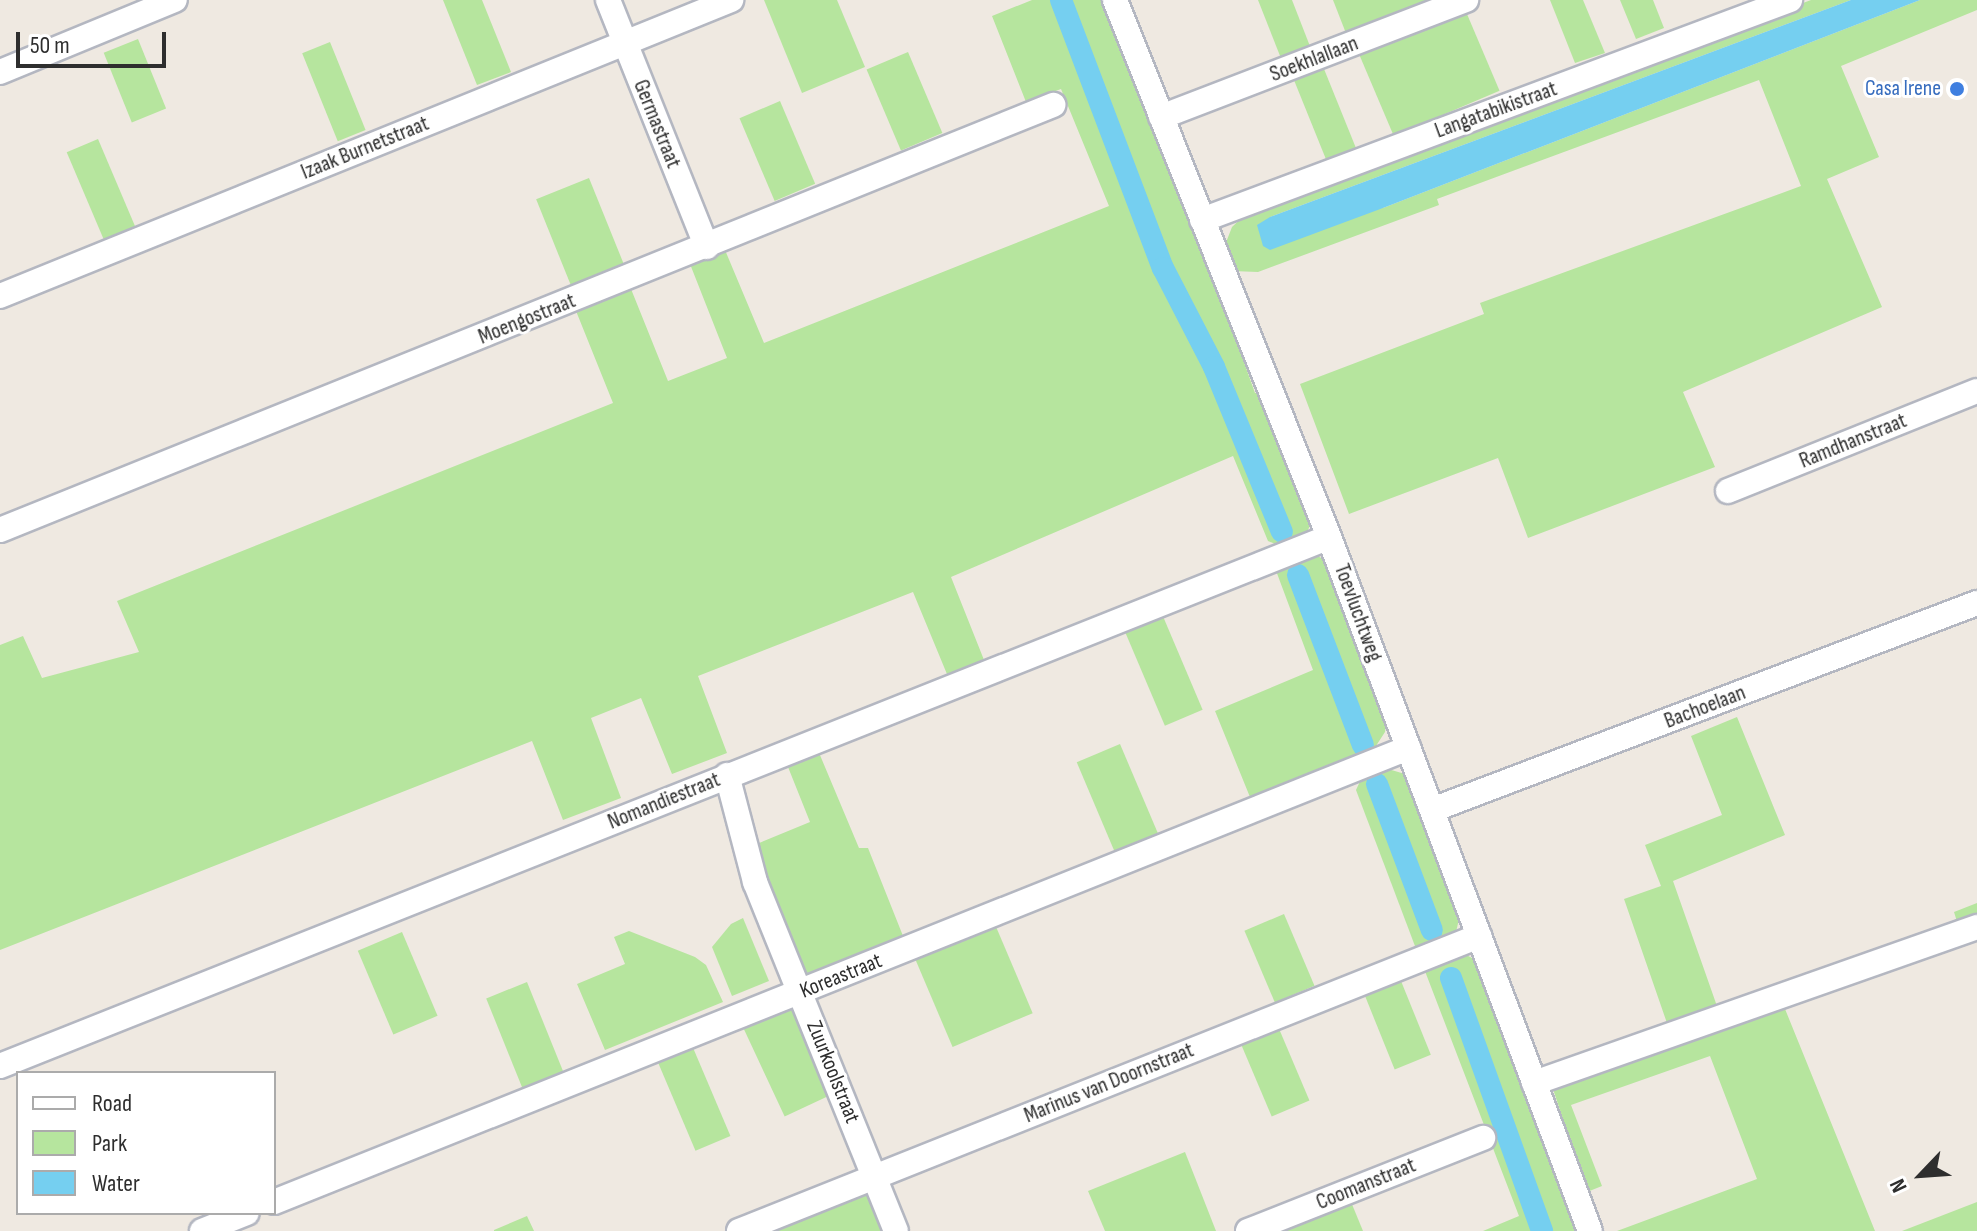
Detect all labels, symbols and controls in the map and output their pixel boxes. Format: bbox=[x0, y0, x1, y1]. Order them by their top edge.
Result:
scale bar bbox=[20, 16, 170, 66]
street label: Soekhlallaan bbox=[1266, 30, 1362, 88]
text: 50 m bbox=[30, 31, 70, 60]
street label: Germastraat bbox=[627, 76, 687, 172]
street label: Langatabikistraat bbox=[1431, 76, 1561, 144]
place label: Casa Irene bbox=[1865, 76, 1941, 102]
marker: Casa Irene bbox=[1948, 80, 1966, 98]
street label: Izaak Burnetstraat bbox=[297, 110, 433, 186]
street label: Moengostraat bbox=[475, 288, 579, 350]
street label: Ramdhanstraat bbox=[1796, 408, 1910, 474]
street label: Toevluchtweg bbox=[1328, 561, 1388, 665]
street label: Bachoelaan bbox=[1661, 679, 1749, 735]
street label: Nomandiestraat bbox=[604, 767, 724, 835]
street label: Koreastraat bbox=[796, 948, 886, 1004]
street label: Zuurkoolstraat bbox=[800, 1017, 866, 1127]
street label: Marinus van Doornstraat bbox=[1020, 1037, 1198, 1129]
legend bbox=[16, 1071, 276, 1215]
text: Road bbox=[92, 1089, 132, 1118]
text: Park bbox=[92, 1129, 127, 1158]
north arrow bbox=[1881, 1135, 1961, 1215]
street label: Coomanstraat bbox=[1312, 1152, 1420, 1216]
text: Water bbox=[92, 1169, 140, 1198]
text: N bbox=[1884, 1174, 1914, 1196]

